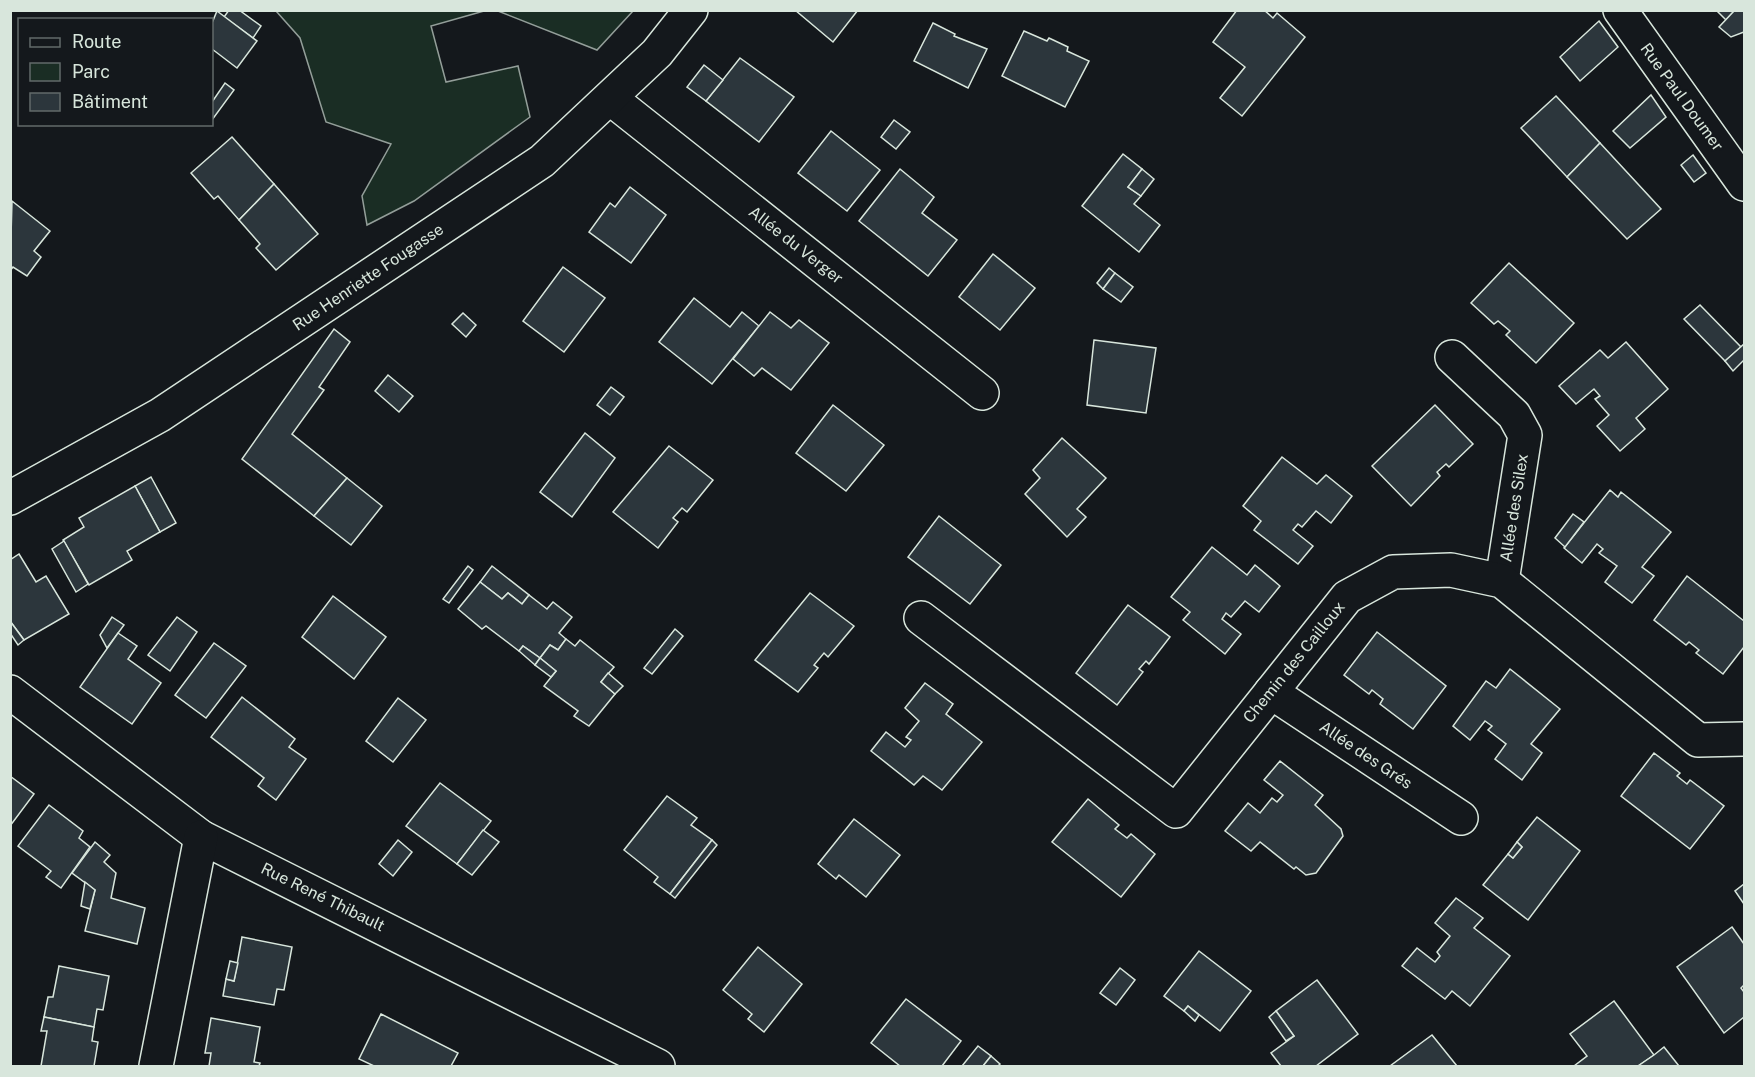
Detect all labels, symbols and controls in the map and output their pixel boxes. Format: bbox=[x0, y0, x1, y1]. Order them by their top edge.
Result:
legend bbox=[18, 18, 213, 126]
text: Route bbox=[72, 31, 121, 52]
street label: Rue Paul Doumer bbox=[1637, 39, 1727, 155]
text: Parc bbox=[72, 61, 110, 82]
text: Bâtiment bbox=[72, 91, 148, 112]
street label: Allée du Verger bbox=[745, 202, 847, 288]
street label: Rue Henriette Fougasse bbox=[289, 219, 447, 335]
street label: Allée des Silex bbox=[1496, 452, 1532, 564]
street label: Chemin des Cailloux bbox=[1239, 597, 1349, 727]
street label: Allée des Grés bbox=[1316, 717, 1416, 793]
street label: Rue René Thibault bbox=[258, 859, 388, 935]

